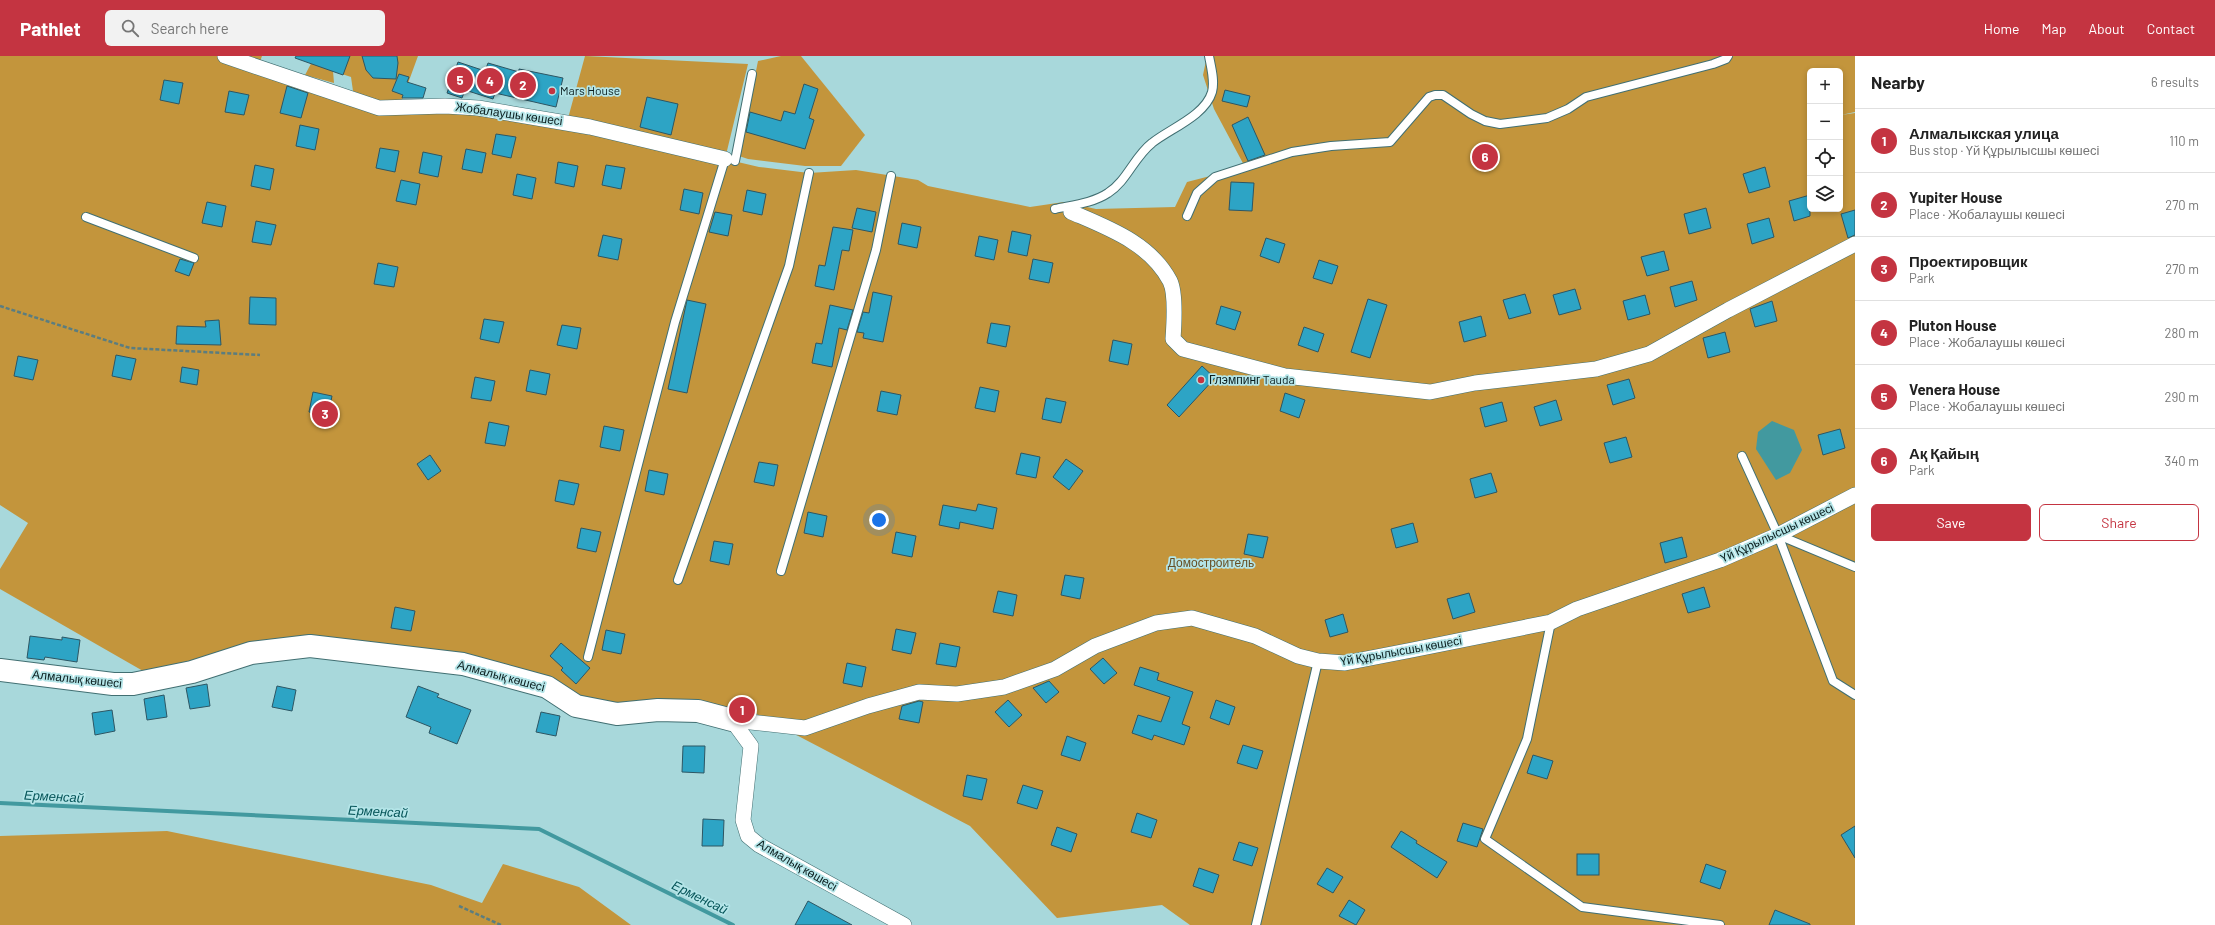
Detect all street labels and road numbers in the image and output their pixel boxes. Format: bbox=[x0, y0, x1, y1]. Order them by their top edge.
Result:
street label: Жобалаушы көшесі bbox=[455, 99, 564, 128]
street label: Үй Құрылысшы көшесі bbox=[1718, 500, 1836, 565]
street label: Үй Құрылысшы көшесі bbox=[1339, 632, 1463, 669]
street label: Алмалық көшесі bbox=[456, 657, 547, 694]
street label: Алмалық көшесі bbox=[31, 666, 123, 691]
street label: Алмалық көшесі bbox=[754, 836, 840, 894]

